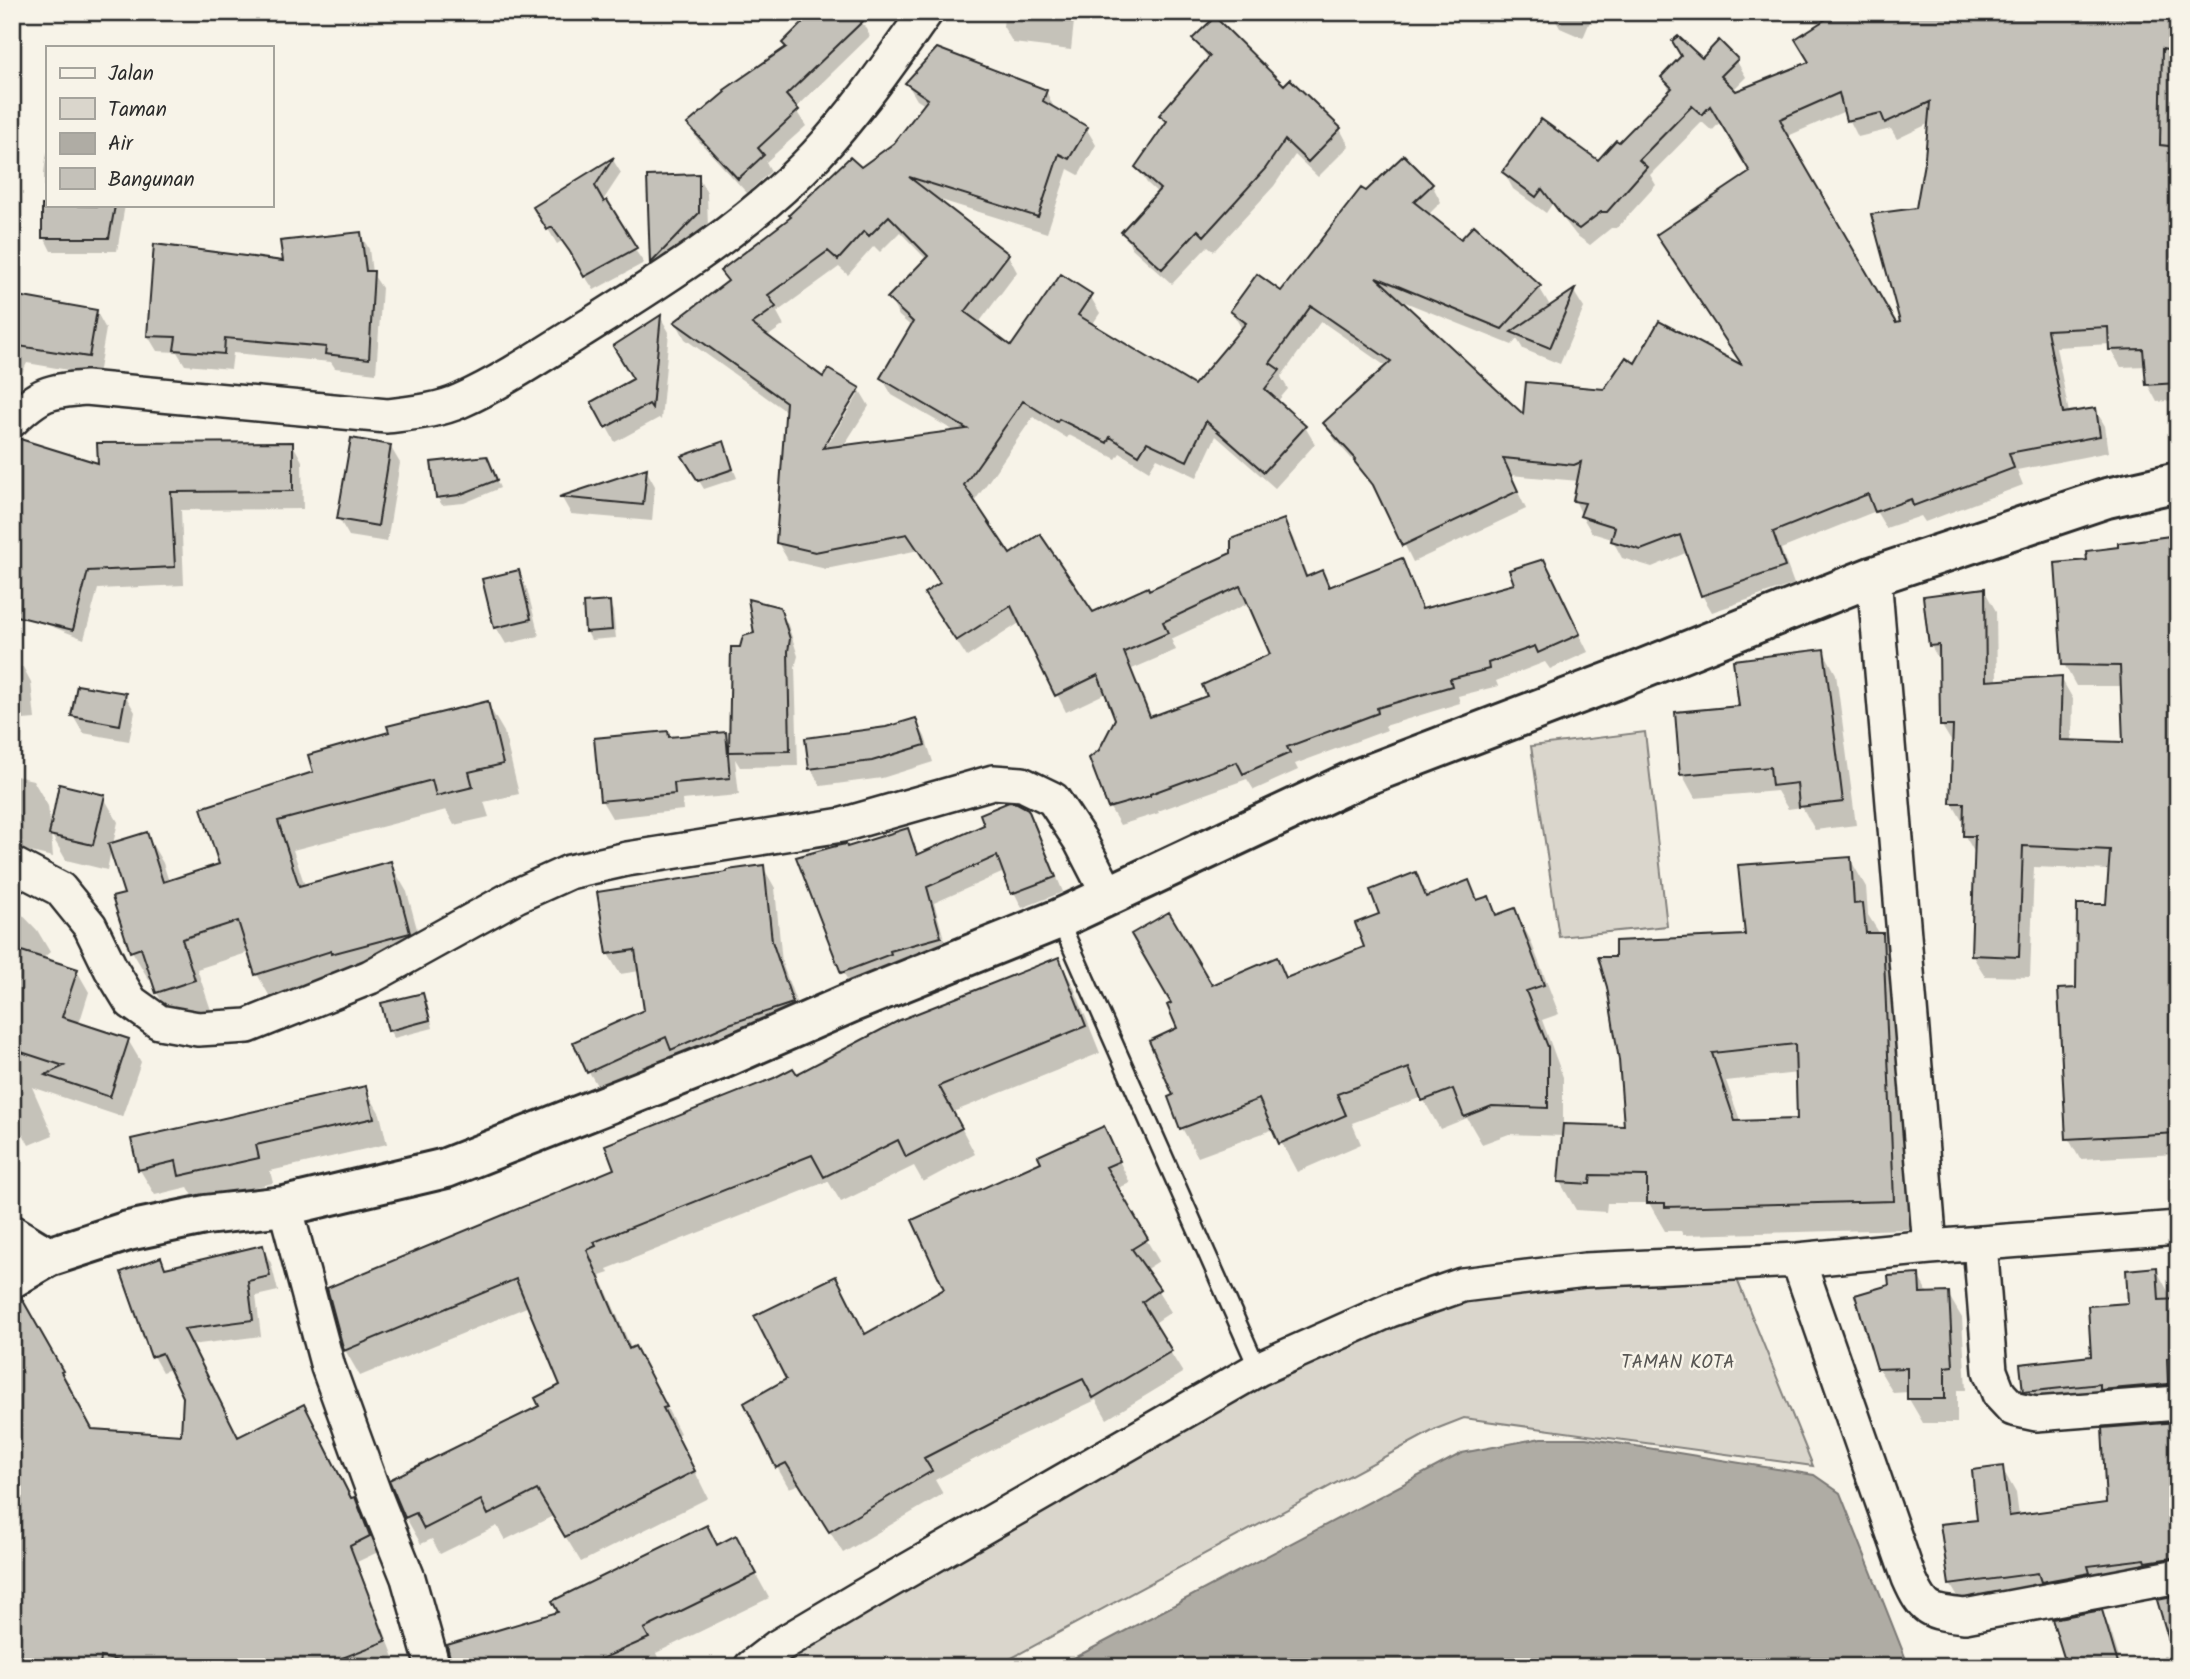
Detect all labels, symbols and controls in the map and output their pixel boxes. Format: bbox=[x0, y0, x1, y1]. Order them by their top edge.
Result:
legend bbox=[46, 46, 273, 206]
text: Jalan bbox=[108, 58, 154, 91]
text: Taman bbox=[108, 94, 167, 127]
text: Air bbox=[108, 128, 134, 161]
text: Bangunan bbox=[108, 164, 195, 197]
park label: TAMAN KOTA bbox=[1621, 1348, 1735, 1378]

